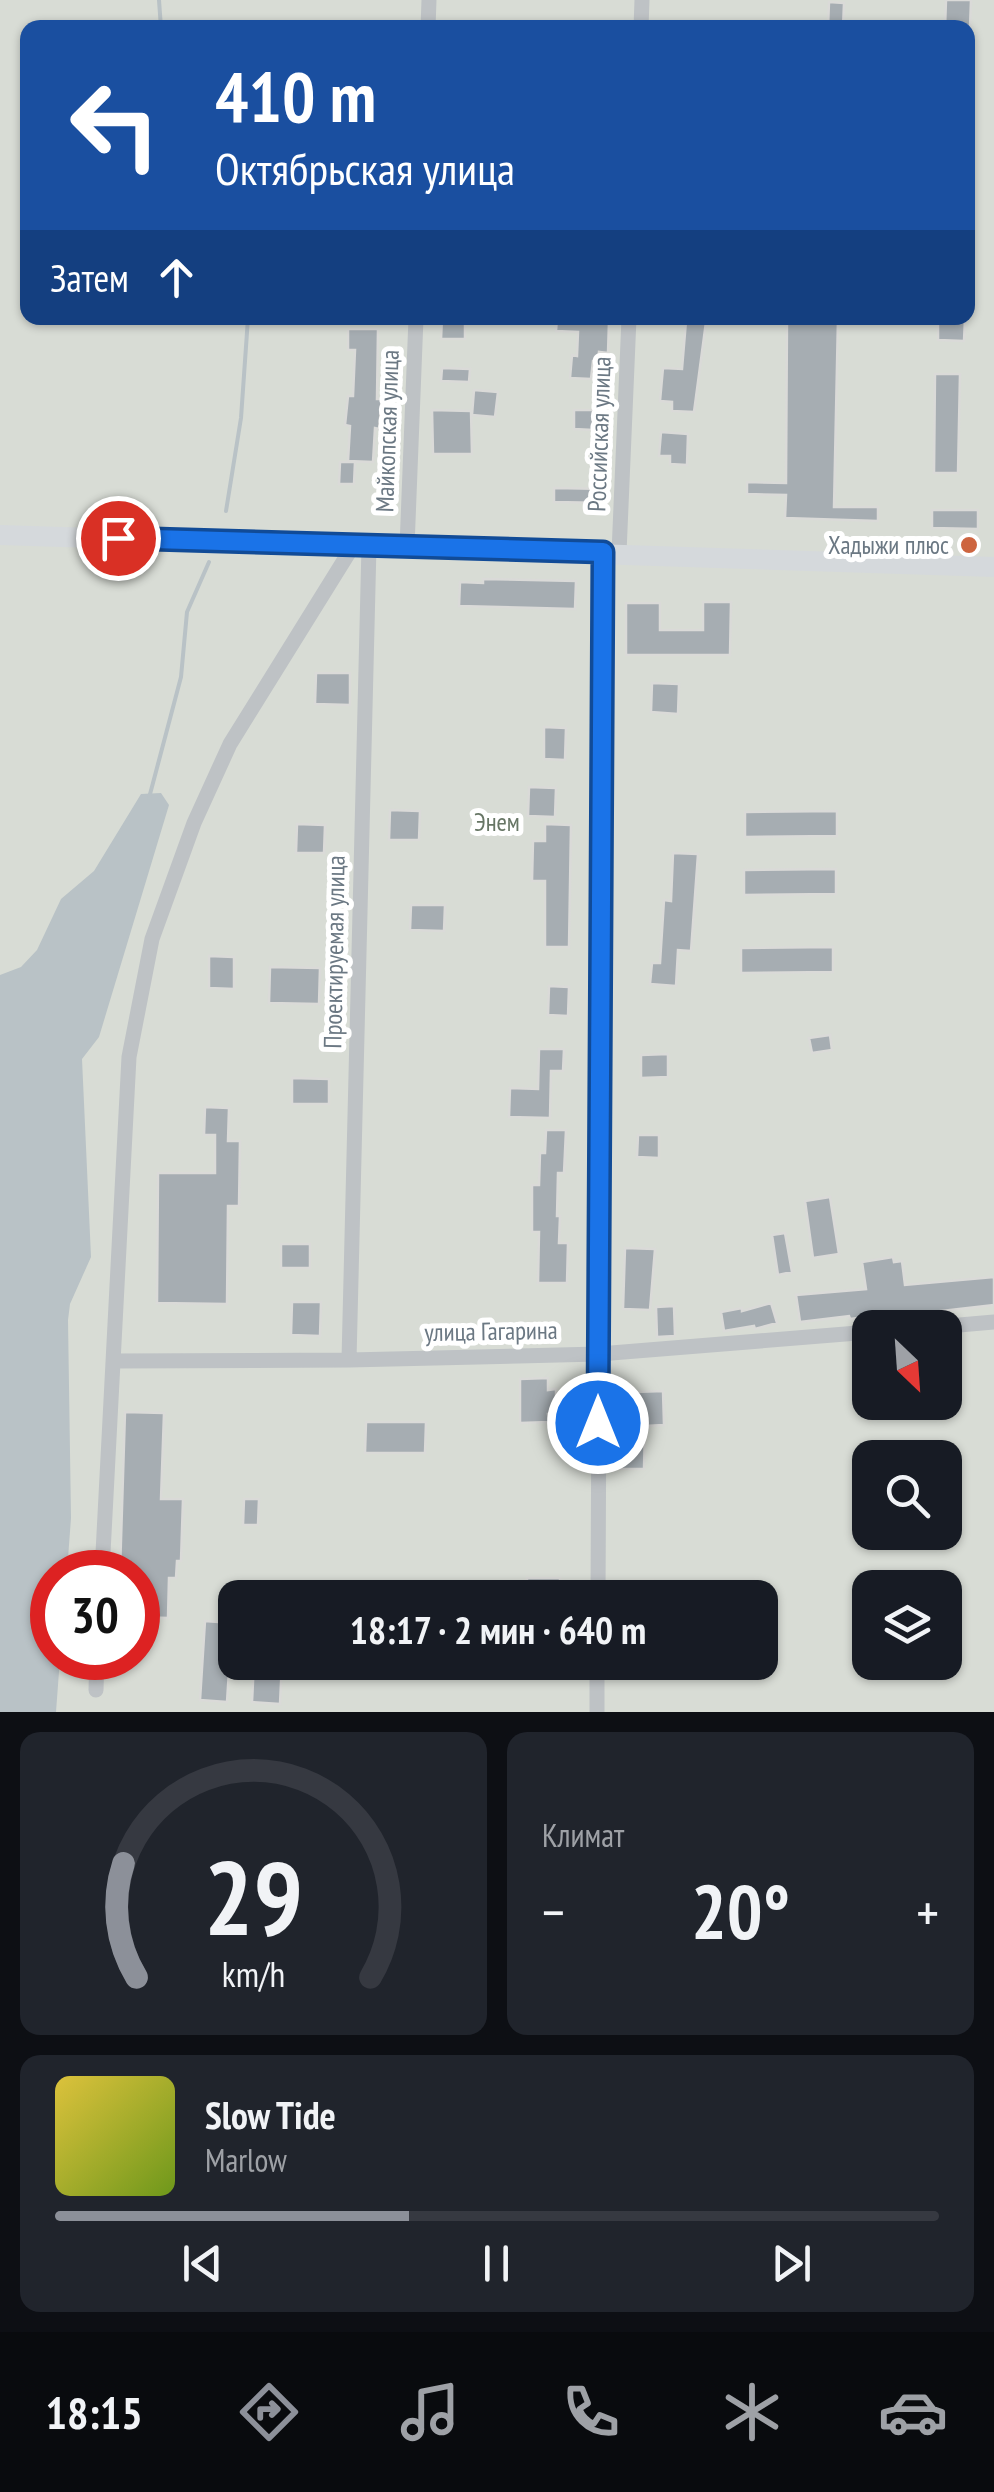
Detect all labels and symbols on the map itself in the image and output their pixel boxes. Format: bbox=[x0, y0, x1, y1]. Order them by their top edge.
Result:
street label: Майкопская улица bbox=[368, 349, 406, 513]
street label: Российская улица bbox=[580, 356, 618, 512]
pin bbox=[76, 496, 161, 581]
place label: Хадыжи плюс bbox=[828, 529, 949, 561]
marker: Хадыжи плюс bbox=[958, 534, 980, 556]
park label: Энем bbox=[474, 806, 520, 838]
street label: Проектируемая улица bbox=[316, 855, 352, 1049]
north arrow bbox=[852, 1310, 962, 1420]
street label: улица Гагарина bbox=[424, 1314, 558, 1348]
position arrow bbox=[546, 1371, 650, 1475]
speed limit sign: 30 bbox=[30, 1550, 160, 1680]

